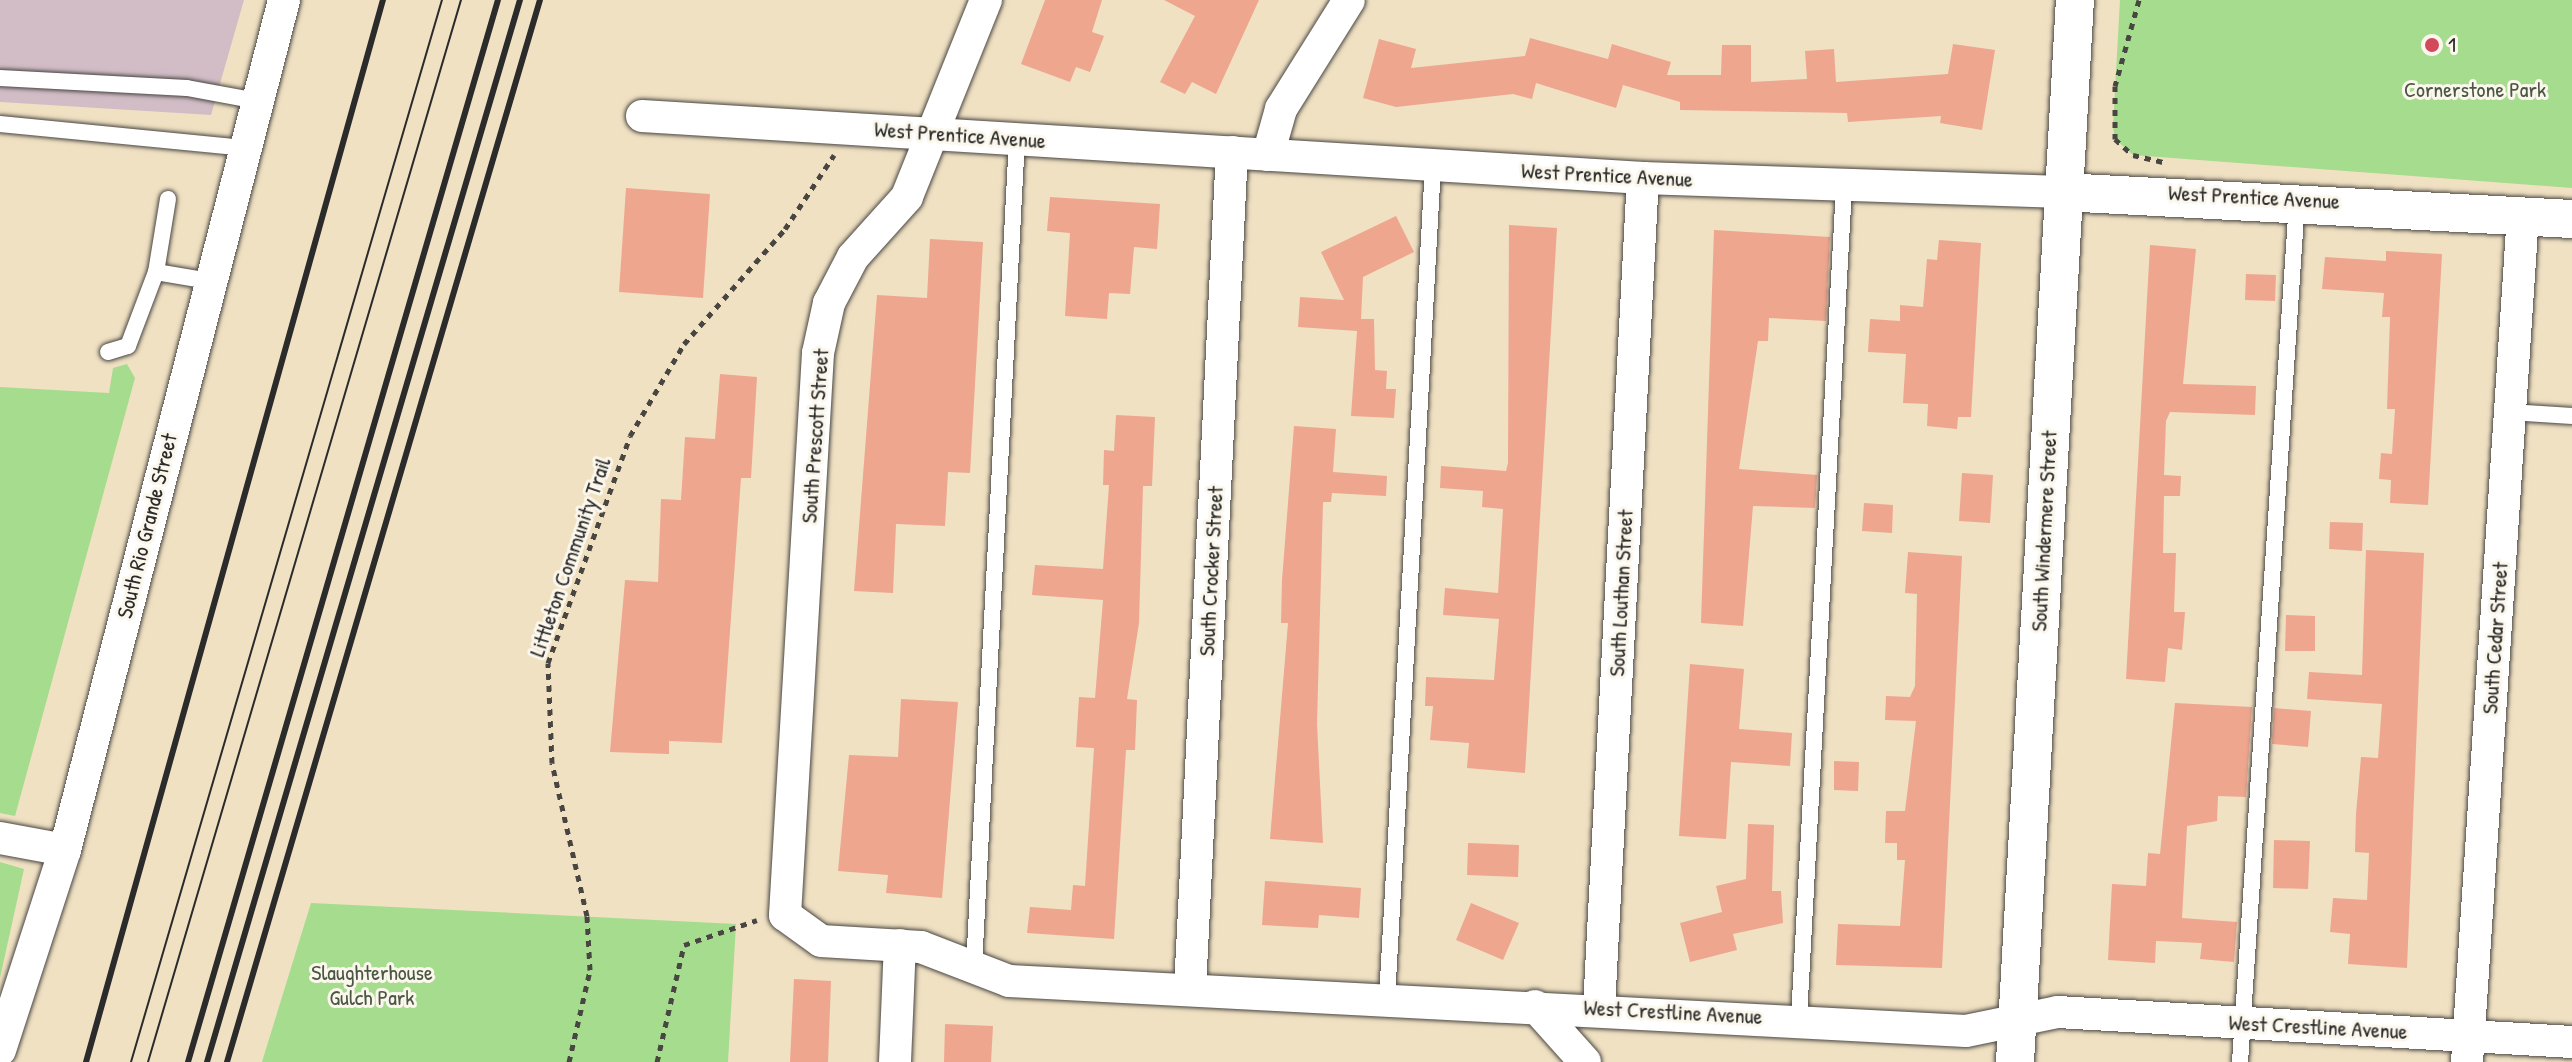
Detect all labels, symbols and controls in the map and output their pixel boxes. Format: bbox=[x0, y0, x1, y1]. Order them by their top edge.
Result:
place label: 1 bbox=[2448, 32, 2456, 58]
marker: 1 bbox=[2423, 36, 2441, 54]
park label: Cornerstone Park bbox=[2404, 77, 2546, 103]
street label: West Prentice Avenue bbox=[873, 116, 1047, 154]
street label: West Prentice Avenue bbox=[1521, 157, 1693, 193]
street label: West Prentice Avenue bbox=[2168, 179, 2340, 215]
street label: South Prescott Street bbox=[796, 348, 834, 524]
street label: South Windermere Street bbox=[2026, 430, 2062, 632]
street label: South Rio Grande Street bbox=[111, 431, 183, 621]
street label: Littleton Community Trail bbox=[524, 454, 616, 660]
street label: South Crocker Street bbox=[1193, 485, 1229, 657]
street label: South Louthan Street bbox=[1603, 509, 1639, 677]
street label: South Cedar Street bbox=[2477, 561, 2513, 715]
park label: Slaughterhouse Gulch Park bbox=[311, 959, 433, 1010]
street label: West Crestline Avenue bbox=[1583, 994, 1763, 1030]
street label: West Crestline Avenue bbox=[2228, 1009, 2408, 1045]

